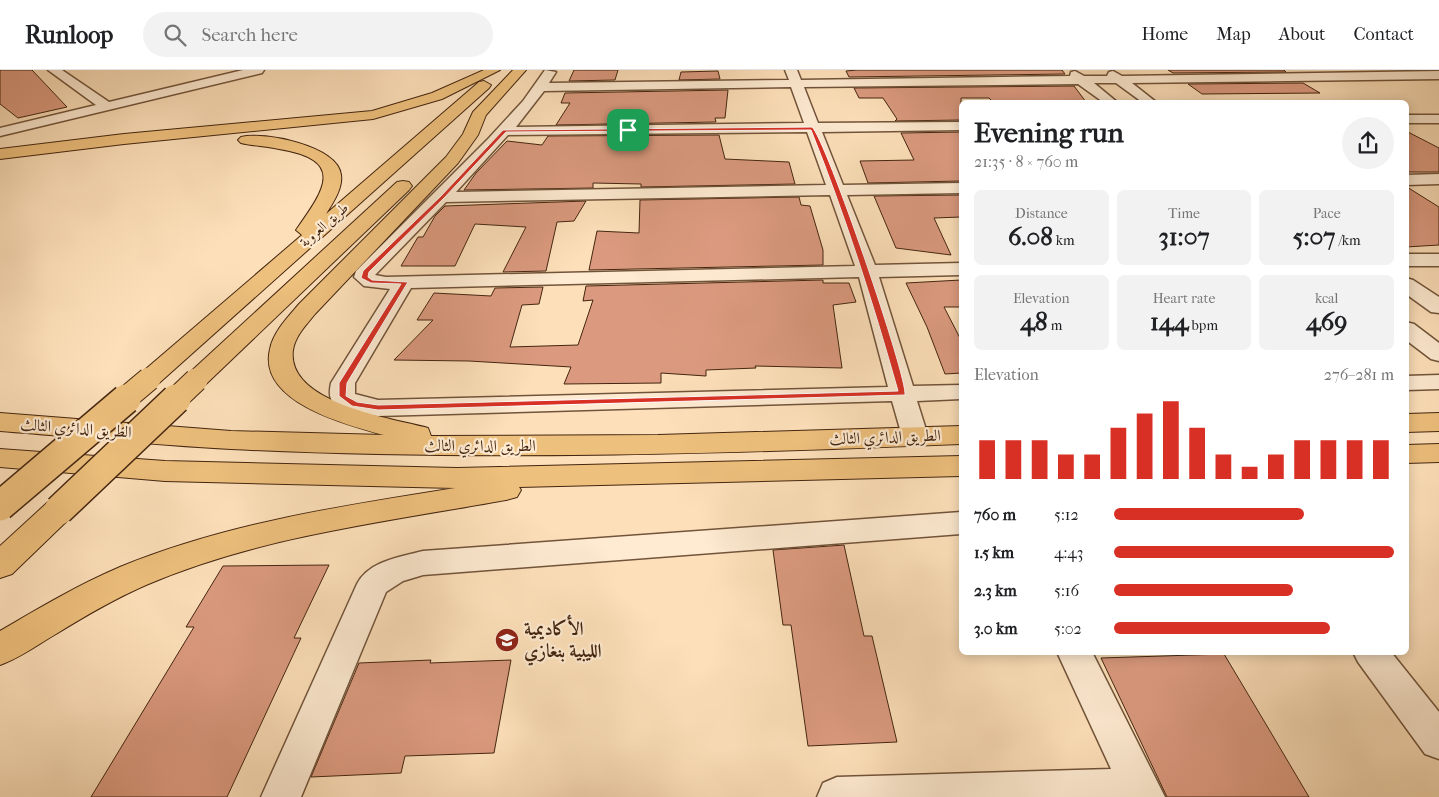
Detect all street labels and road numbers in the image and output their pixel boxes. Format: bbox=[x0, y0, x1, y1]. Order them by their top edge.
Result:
street label: طريق العروبة bbox=[296, 199, 352, 251]
street label: الطريق الدائري الثالث bbox=[19, 415, 132, 444]
street label: الطريق الدائري الثالث bbox=[829, 426, 941, 451]
street label: الطريق الدائري الثالث bbox=[424, 436, 536, 458]

